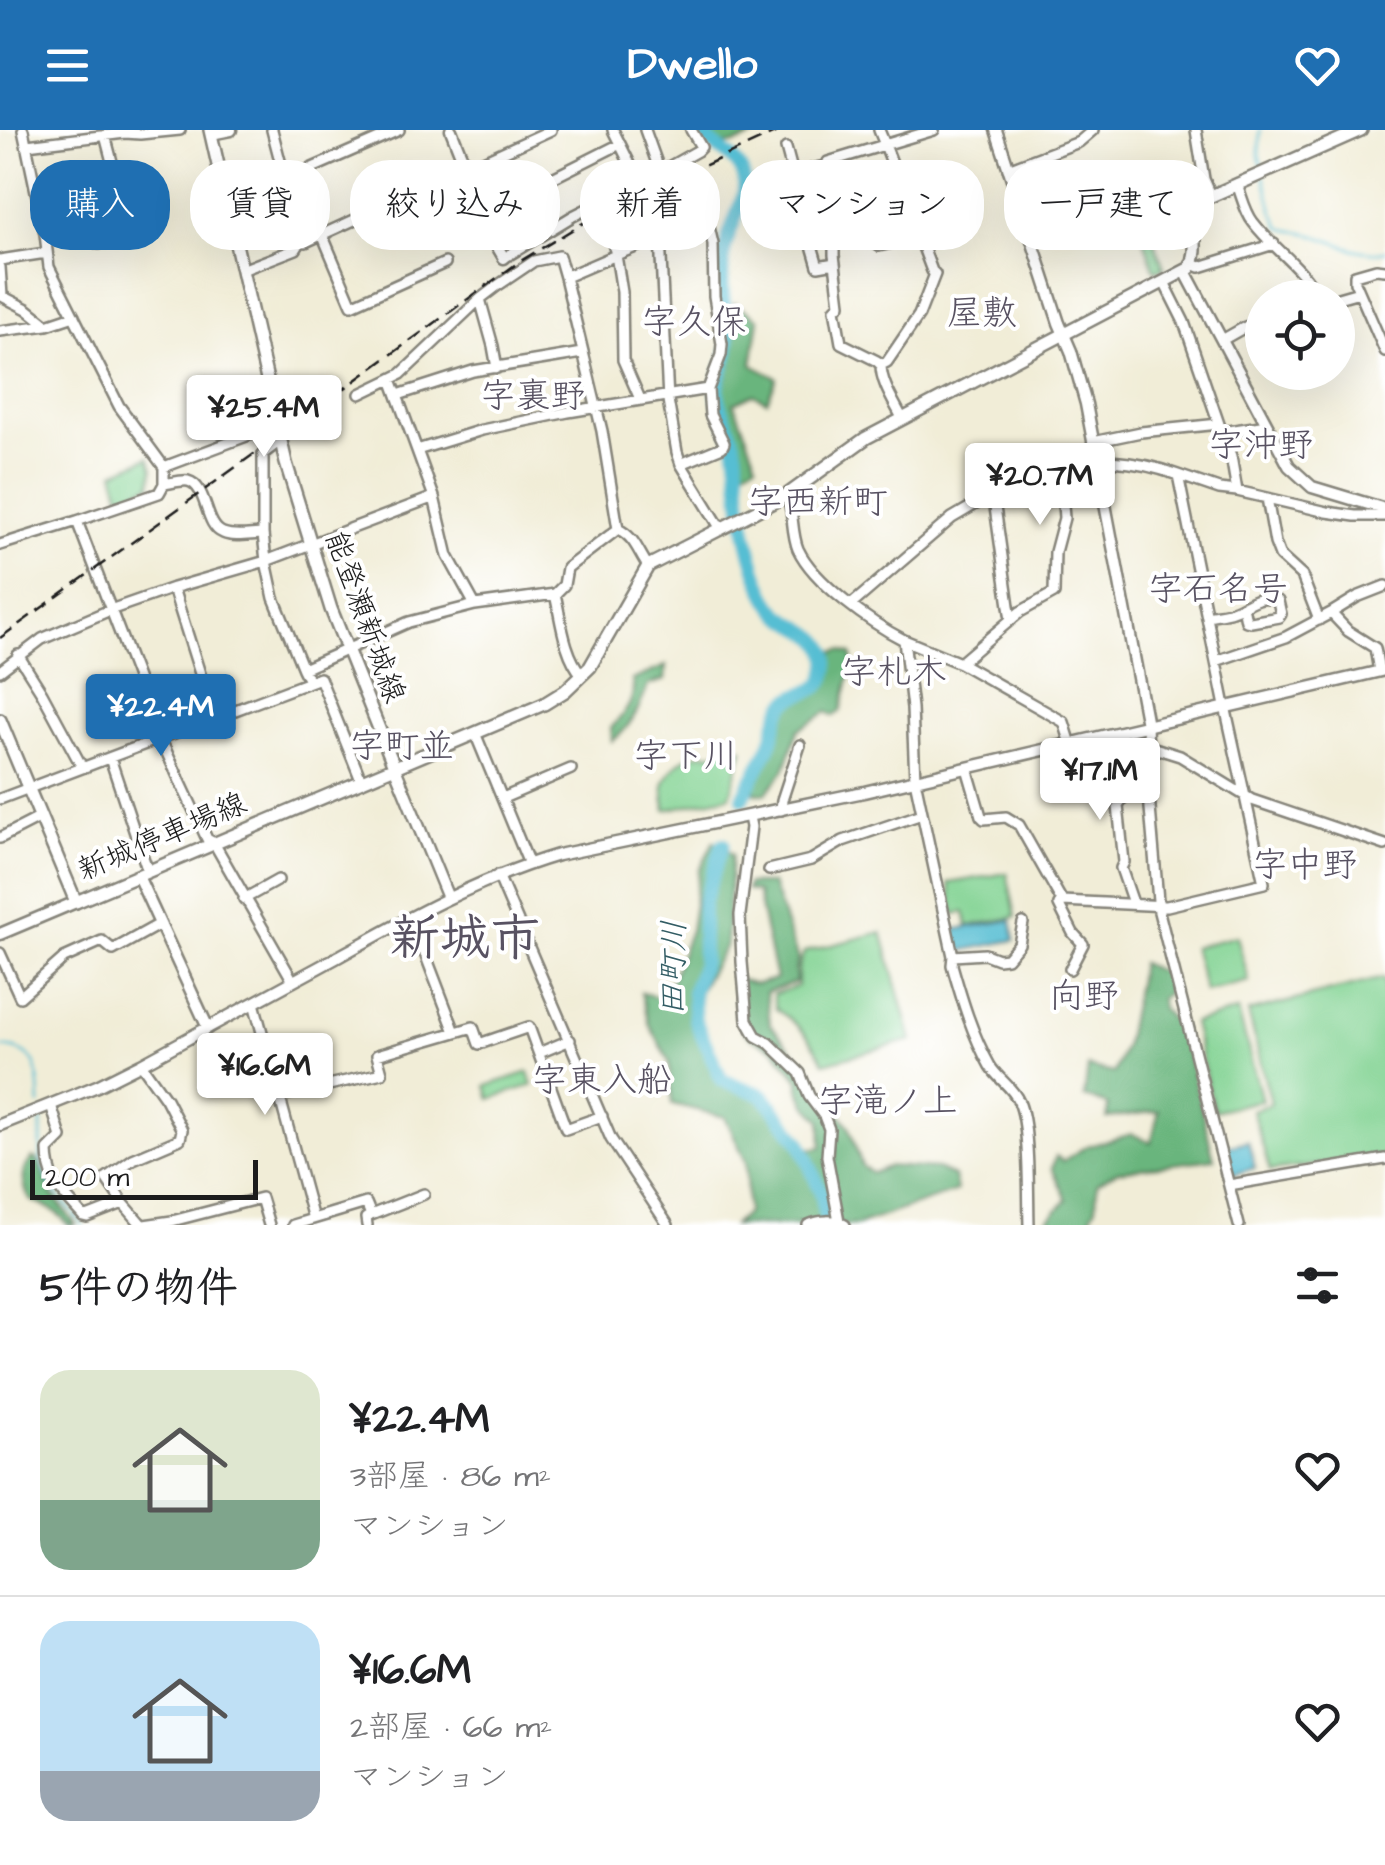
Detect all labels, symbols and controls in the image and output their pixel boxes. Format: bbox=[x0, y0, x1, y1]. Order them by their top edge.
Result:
text: Dwello bbox=[628, 34, 757, 96]
icon: menu bbox=[40, 38, 95, 93]
icon: heart bbox=[1290, 38, 1345, 93]
chip: 購入 bbox=[30, 160, 170, 250]
chip: 賃貸 bbox=[190, 160, 330, 250]
chip: 絞り込み bbox=[350, 160, 560, 250]
chip: 新着 bbox=[580, 160, 720, 250]
chip: マンション bbox=[740, 160, 984, 250]
chip: 一戸建て bbox=[1004, 160, 1214, 250]
map controls bbox=[1245, 280, 1355, 390]
button: locate bbox=[1245, 280, 1355, 390]
district label: 屋敷 bbox=[947, 289, 1017, 338]
district label: 字久保 bbox=[641, 298, 747, 347]
district label: 字裏野 bbox=[480, 372, 586, 421]
pin: ¥25.4M bbox=[183, 375, 345, 460]
text: ¥25.4M bbox=[209, 385, 319, 430]
district label: 字沖野 bbox=[1208, 421, 1314, 470]
pin: ¥20.7M bbox=[959, 443, 1121, 528]
text: ¥20.7M bbox=[987, 453, 1093, 498]
district label: 字西新町 bbox=[748, 478, 888, 527]
street label: 能登瀬新城線 bbox=[314, 525, 416, 709]
district label: 字石名号 bbox=[1148, 565, 1288, 614]
district label: 字札木 bbox=[841, 648, 947, 697]
pin: ¥22.4M bbox=[80, 674, 242, 759]
text: ¥22.4M bbox=[108, 684, 214, 729]
district label: 字町並 bbox=[349, 722, 455, 771]
district label: 字下川 bbox=[633, 732, 739, 781]
pin: ¥17.1M bbox=[1019, 738, 1181, 823]
text: ¥17.1M bbox=[1062, 748, 1138, 793]
street label: 新城停車場線 bbox=[71, 783, 253, 891]
district label: 字中野 bbox=[1252, 841, 1358, 890]
district label: 新城市 bbox=[390, 905, 540, 974]
water label: 田町川 bbox=[651, 920, 697, 1016]
district label: 向野 bbox=[1049, 972, 1119, 1021]
pin: ¥16.6M bbox=[184, 1033, 346, 1118]
text: ¥16.6M bbox=[219, 1043, 311, 1088]
district label: 字東入船 bbox=[532, 1056, 672, 1105]
district label: 字滝ノ上 bbox=[818, 1077, 958, 1126]
scale bar bbox=[30, 1155, 258, 1200]
text: 200 m bbox=[45, 1158, 129, 1197]
icon: filters bbox=[1290, 1258, 1345, 1313]
text: 5件の物件 bbox=[40, 1260, 238, 1318]
text: ¥22.4M bbox=[350, 1391, 490, 1449]
icon: home bbox=[120, 1410, 240, 1530]
icon: heart bbox=[1290, 1443, 1345, 1498]
text: 3部屋 · 86 m² bbox=[350, 1454, 551, 1499]
text: マンション bbox=[350, 1504, 509, 1549]
text: ¥16.6M bbox=[350, 1642, 471, 1700]
icon: home bbox=[120, 1661, 240, 1781]
icon: heart bbox=[1290, 1694, 1345, 1749]
text: 2部屋 · 66 m² bbox=[350, 1705, 552, 1750]
text: マンション bbox=[350, 1755, 509, 1800]

